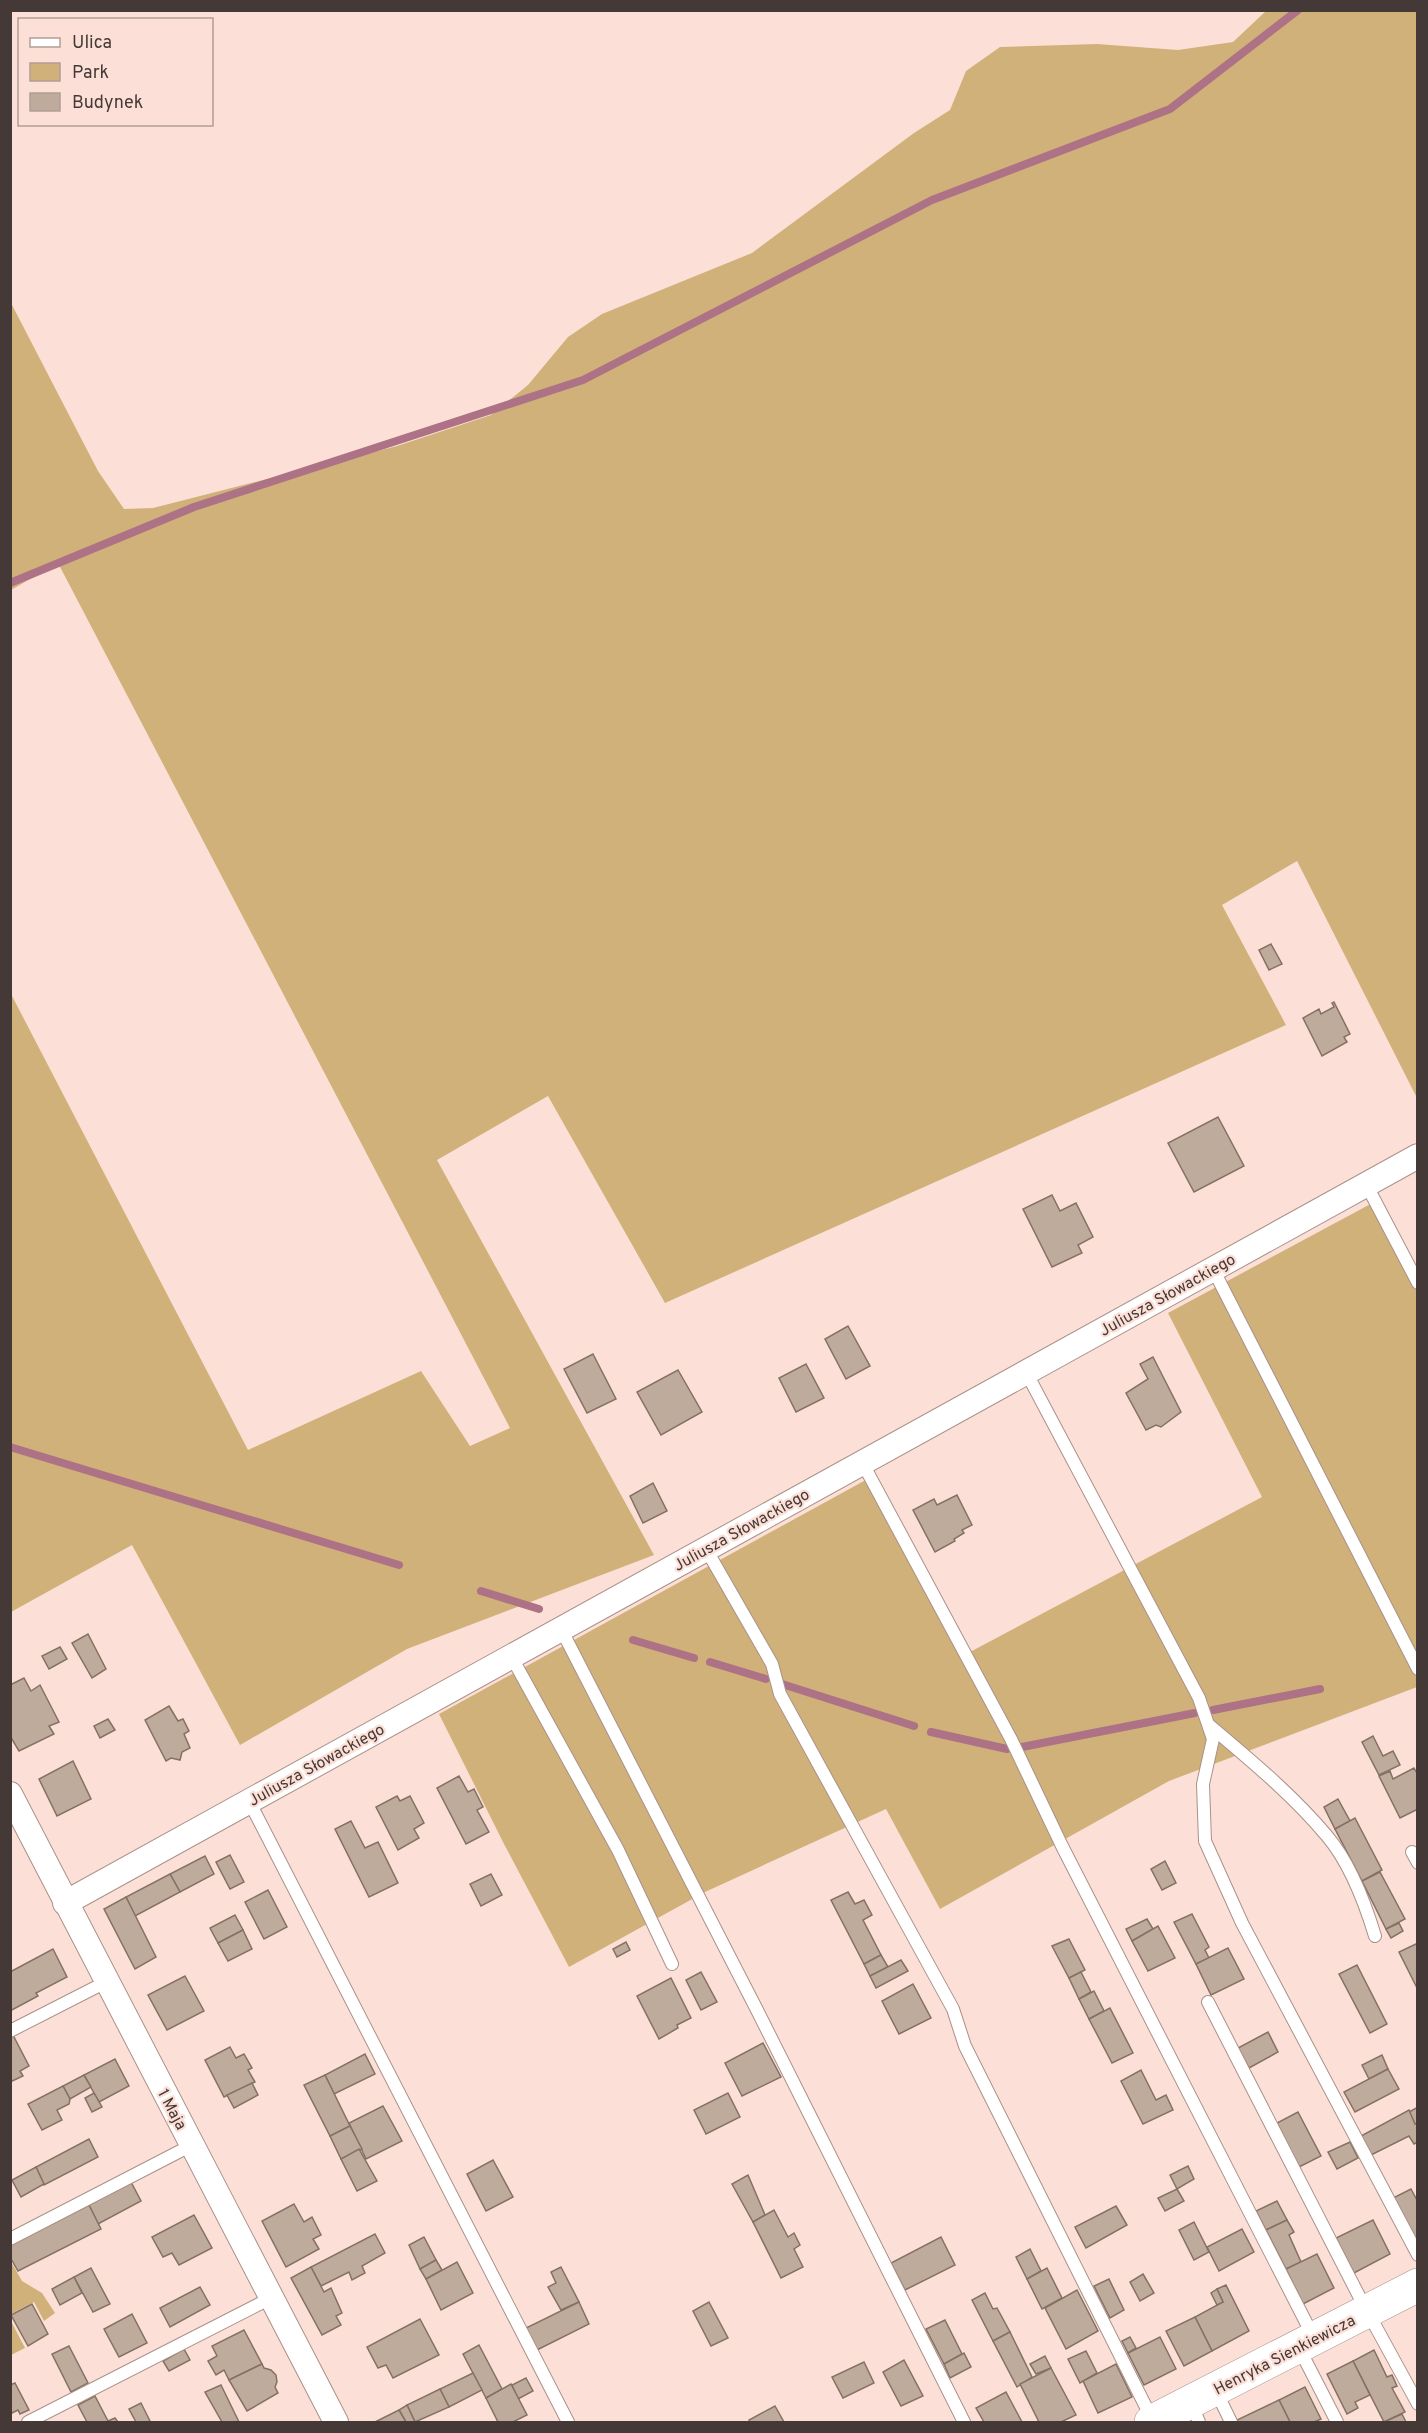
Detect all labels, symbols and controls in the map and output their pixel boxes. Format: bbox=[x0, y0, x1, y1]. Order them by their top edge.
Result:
legend bbox=[18, 18, 213, 126]
text: Ulica bbox=[72, 32, 112, 55]
text: Park bbox=[72, 62, 109, 85]
text: Budynek bbox=[72, 92, 143, 115]
street label: Juliusza Słowackiego bbox=[1096, 1250, 1240, 1341]
street label: Juliusza Słowackiego bbox=[670, 1485, 814, 1576]
street label: Juliusza Słowackiego bbox=[245, 1720, 389, 1811]
street label: 1 Maja bbox=[152, 2086, 190, 2134]
street label: Henryka Sienkiewicza bbox=[1211, 2311, 1359, 2400]

